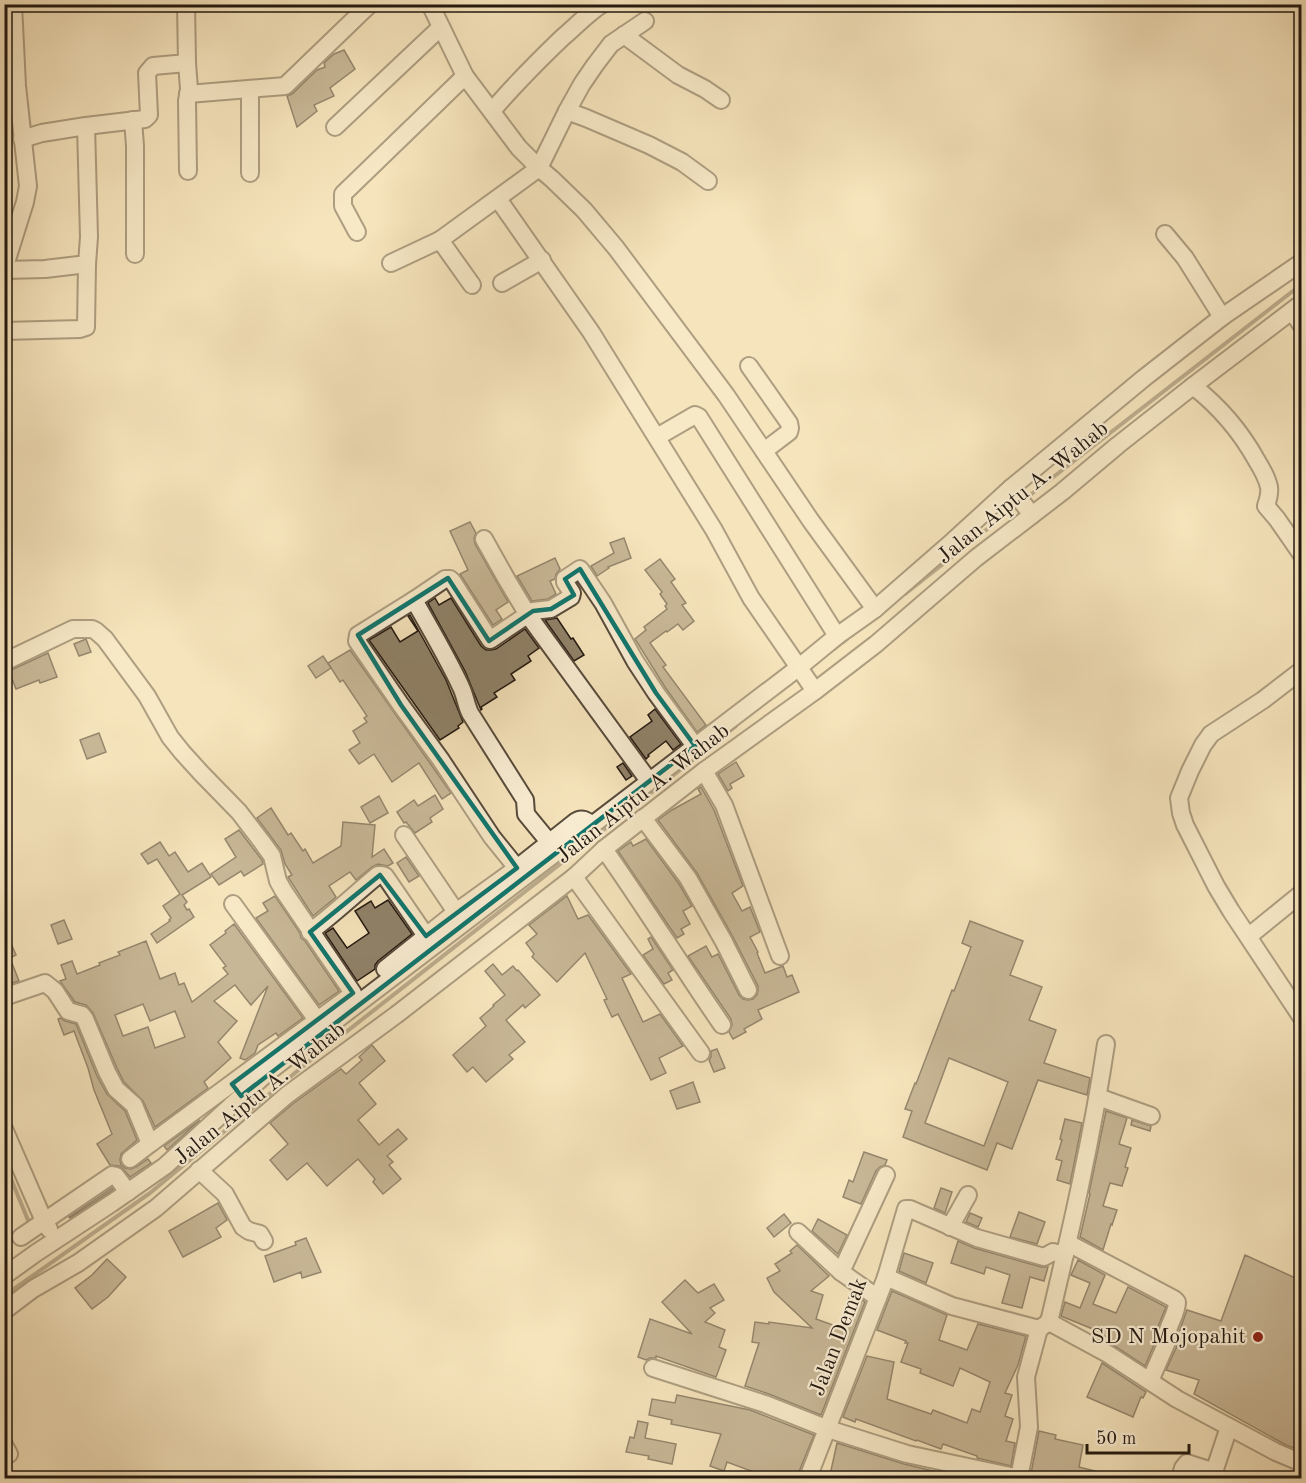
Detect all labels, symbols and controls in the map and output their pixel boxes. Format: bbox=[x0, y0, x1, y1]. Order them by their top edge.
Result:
street label: Jalan Aiptu A. Wahab bbox=[933, 417, 1113, 569]
street label: Jalan Aiptu A. Wahab bbox=[552, 720, 734, 868]
street label: Jalan Aiptu A. Wahab bbox=[170, 1018, 350, 1170]
street label: Jalan Demak bbox=[806, 1275, 872, 1399]
place label: SD N Mojopahit bbox=[1091, 1326, 1246, 1348]
marker: SD N Mojopahit bbox=[1251, 1330, 1265, 1344]
scale bar bbox=[1087, 1417, 1189, 1455]
text: 50 m bbox=[1096, 1430, 1136, 1448]

